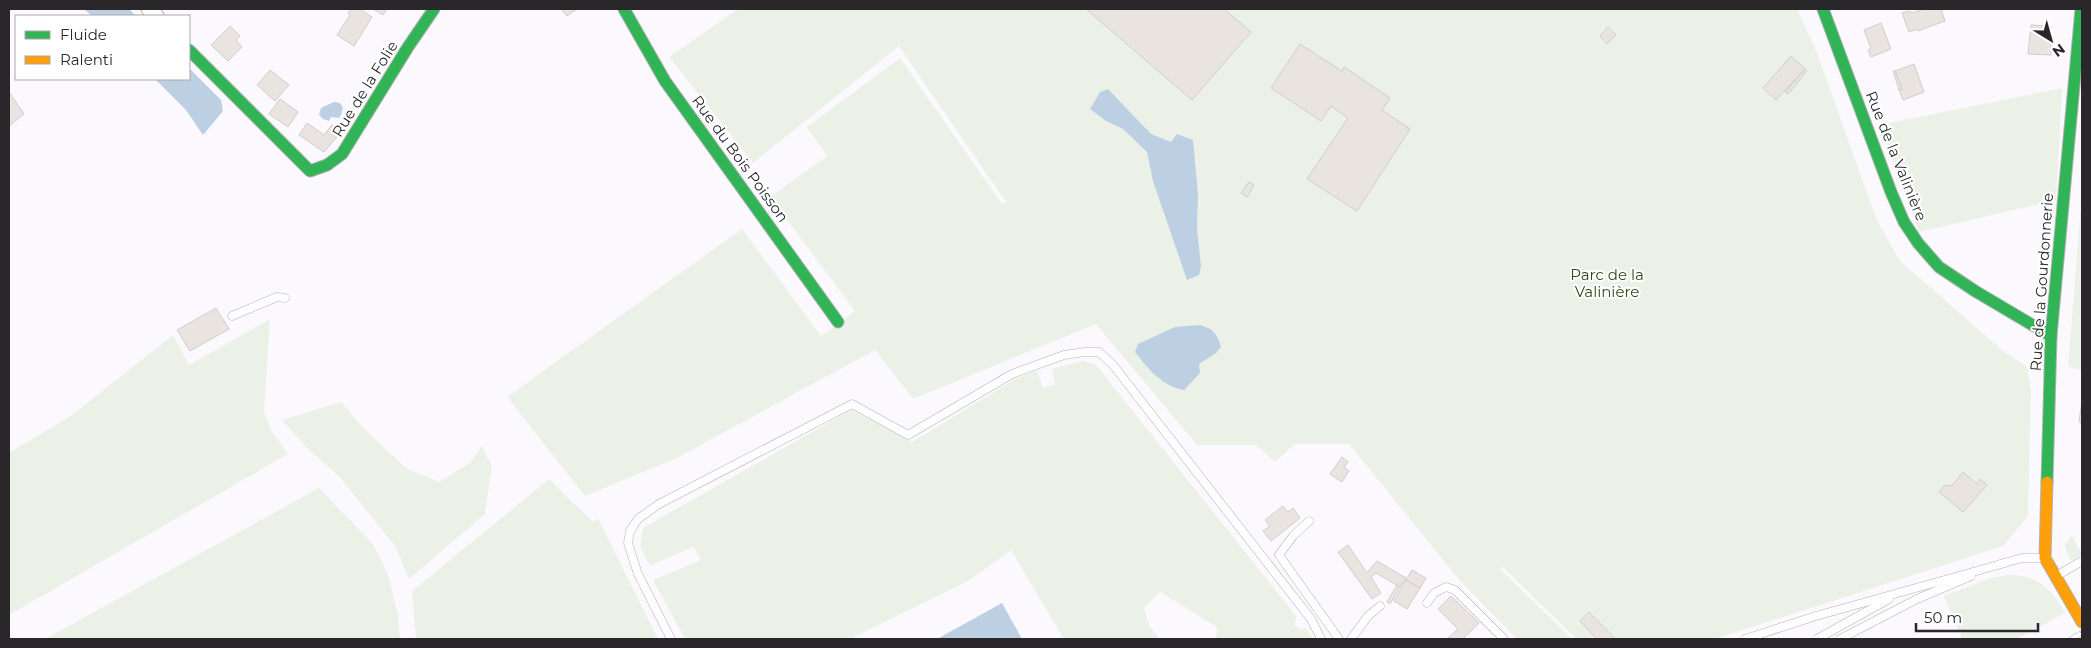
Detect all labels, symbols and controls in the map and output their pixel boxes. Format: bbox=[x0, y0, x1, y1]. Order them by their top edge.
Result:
legend bbox=[15, 15, 190, 80]
north arrow bbox=[2026, 15, 2076, 65]
text: Fluide bbox=[60, 25, 107, 44]
street label: Rue de la Folie bbox=[327, 37, 402, 140]
text: N bbox=[2049, 40, 2069, 61]
text: Ralenti bbox=[60, 50, 113, 69]
street label: Rue de la Valinière bbox=[1862, 88, 1931, 224]
street label: Rue du Bois Poisson bbox=[688, 92, 793, 226]
street label: Rue de la Gourdonnerie bbox=[2026, 192, 2057, 372]
park label: Parc de la Valinière bbox=[1570, 265, 1644, 301]
scale bar bbox=[1916, 600, 2038, 632]
text: 50 m bbox=[1924, 608, 1962, 627]

